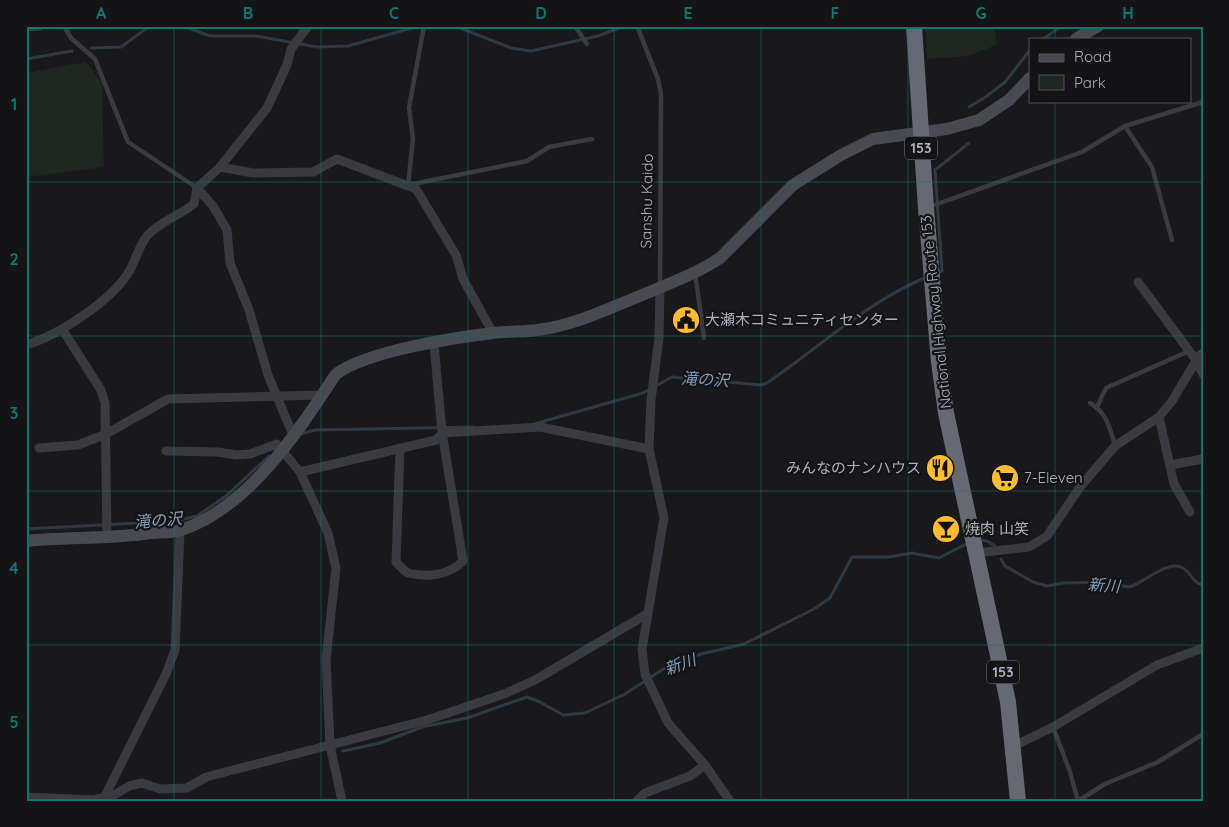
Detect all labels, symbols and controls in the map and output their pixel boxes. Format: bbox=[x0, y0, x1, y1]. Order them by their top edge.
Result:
text: A bbox=[96, 3, 107, 23]
text: B bbox=[243, 3, 253, 23]
text: C bbox=[389, 3, 399, 23]
text: D bbox=[535, 3, 547, 23]
text: E bbox=[683, 3, 693, 23]
text: F bbox=[831, 3, 840, 23]
text: G bbox=[975, 3, 987, 23]
text: H bbox=[1122, 3, 1134, 23]
legend bbox=[1029, 38, 1192, 102]
text: Road bbox=[1074, 47, 1111, 66]
text: Park bbox=[1074, 73, 1106, 92]
text: 1 bbox=[11, 94, 17, 114]
road number: 153 bbox=[905, 136, 937, 160]
street label: Sanshu Kaido bbox=[636, 153, 657, 249]
street label: National Highway Route 153 bbox=[916, 214, 955, 410]
text: 2 bbox=[9, 249, 19, 269]
public building icon: 大瀬木コミュニティセンター bbox=[671, 305, 701, 335]
place label: 大瀬木コミュニティセンター bbox=[705, 310, 899, 329]
water label: 滝の沢 bbox=[681, 368, 731, 390]
text: 3 bbox=[10, 403, 18, 423]
restaurant icon: みんなのナンハウス bbox=[925, 453, 955, 483]
place label: みんなのナンハウス bbox=[786, 458, 921, 477]
supermarket icon: 7-Eleven bbox=[990, 463, 1020, 493]
place label: 7-Eleven bbox=[1024, 468, 1083, 487]
water label: 滝の沢 bbox=[133, 508, 185, 532]
bar icon: 焼肉 山笑 bbox=[931, 514, 961, 544]
place label: 焼肉 山笑 bbox=[965, 519, 1029, 538]
text: 4 bbox=[9, 558, 19, 578]
water label: 新川 bbox=[1087, 574, 1123, 596]
water label: 新川 bbox=[662, 648, 700, 679]
road number: 153 bbox=[987, 660, 1019, 684]
text: 5 bbox=[9, 712, 19, 732]

